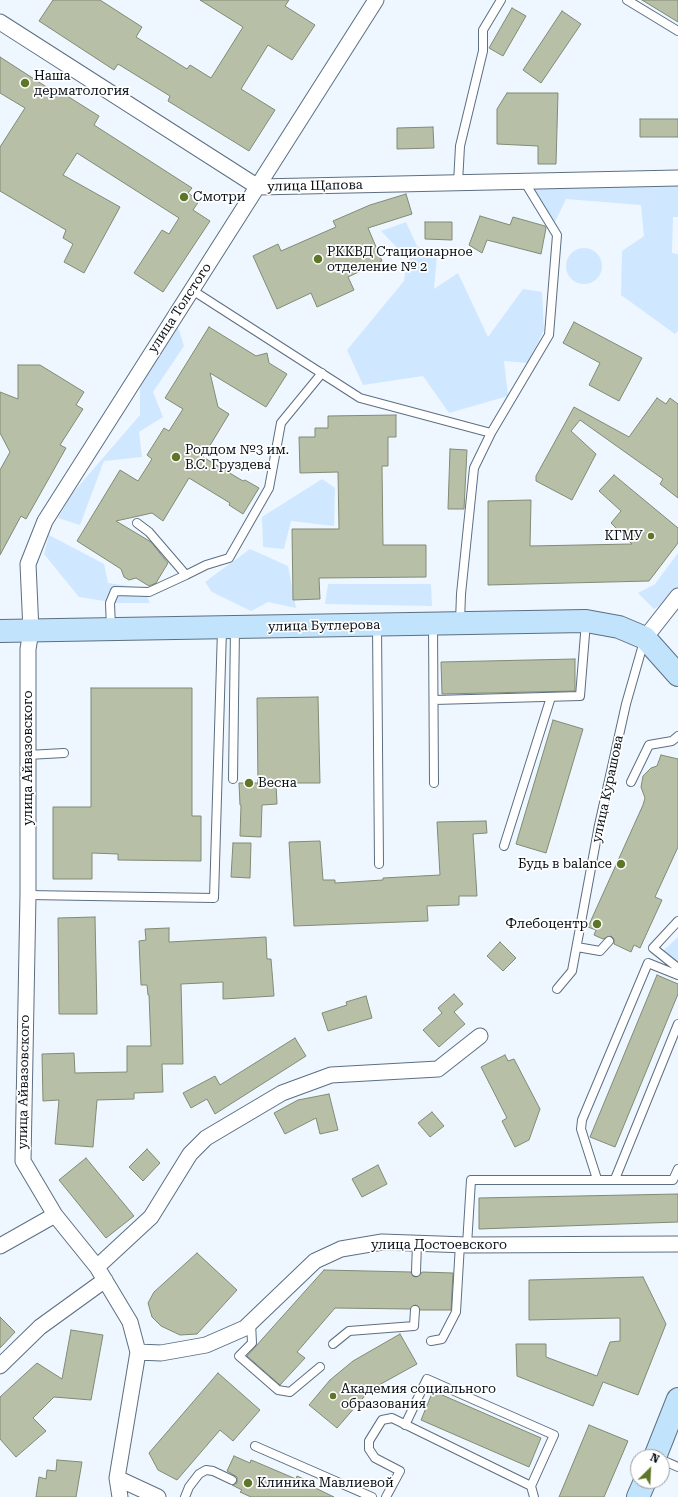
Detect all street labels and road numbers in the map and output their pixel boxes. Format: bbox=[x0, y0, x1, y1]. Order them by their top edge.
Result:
street label: улица Щапова bbox=[267, 177, 363, 195]
street label: улица Толстого bbox=[145, 260, 215, 356]
street label: улица Бутлерова bbox=[268, 617, 380, 635]
street label: улица Айвазовского bbox=[20, 691, 36, 825]
street label: улица Курашова bbox=[589, 734, 627, 844]
street label: улица Айвазовского bbox=[15, 1014, 33, 1150]
street label: улица Достоевского bbox=[371, 1237, 507, 1253]

